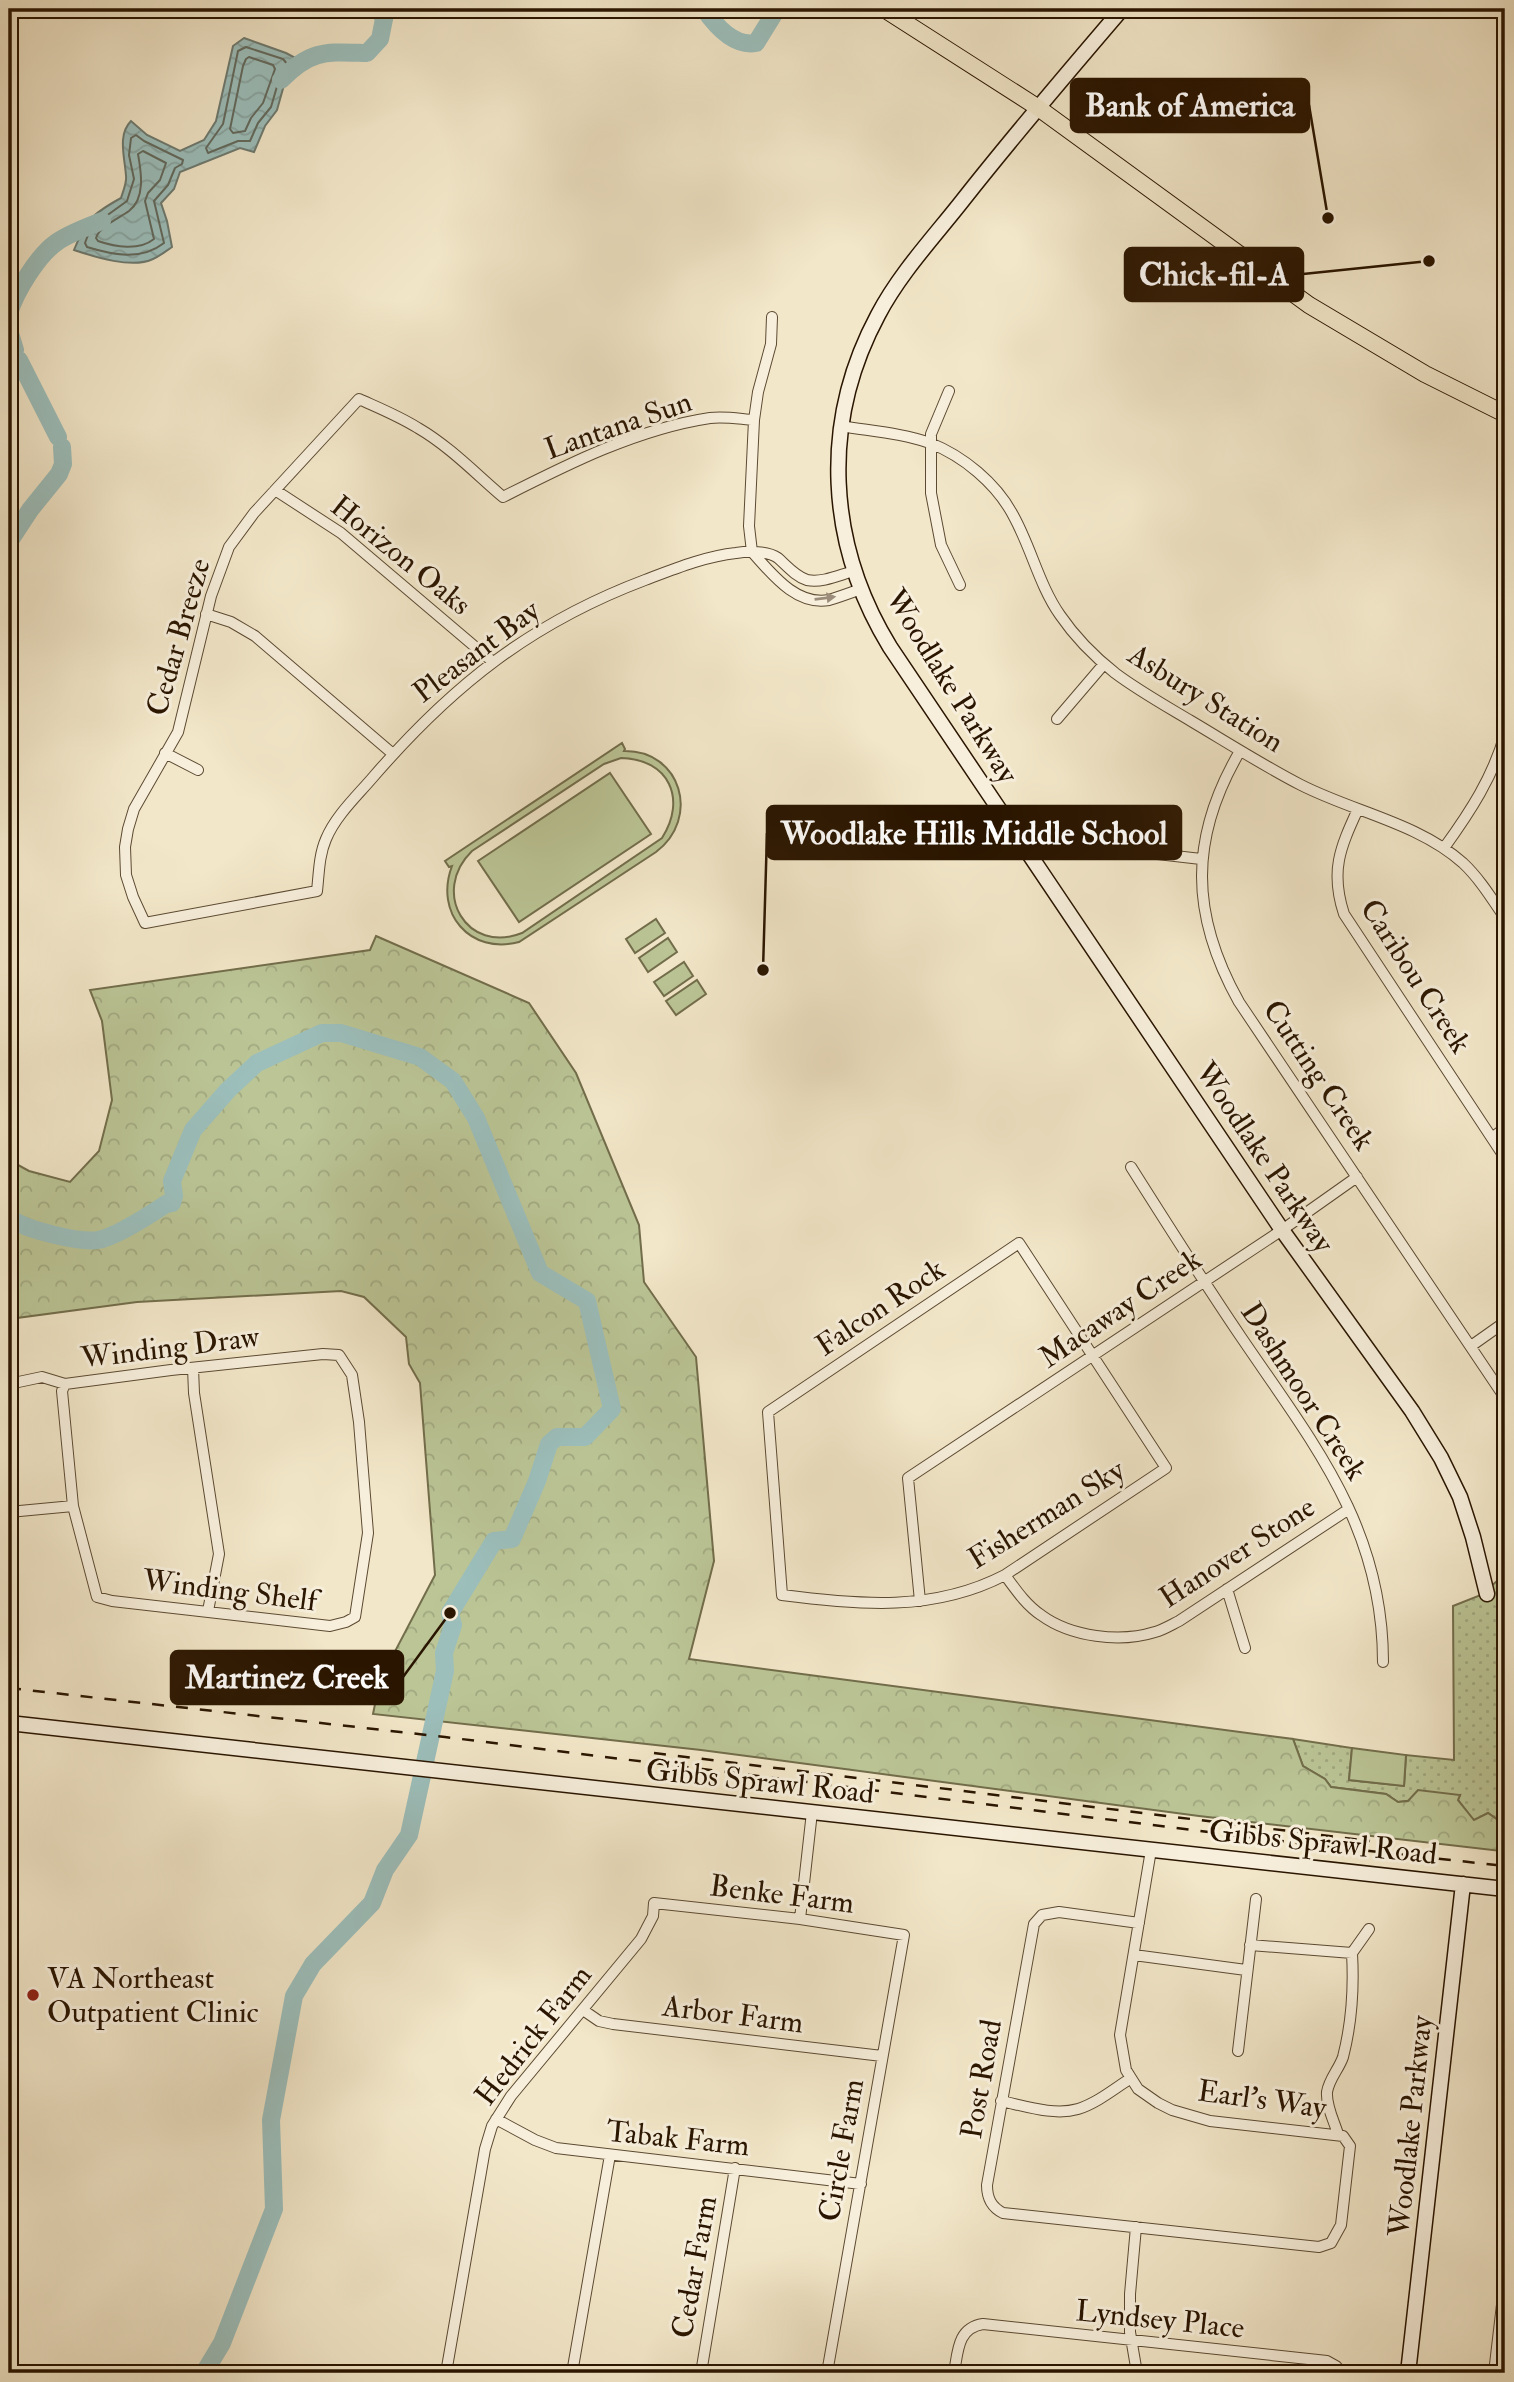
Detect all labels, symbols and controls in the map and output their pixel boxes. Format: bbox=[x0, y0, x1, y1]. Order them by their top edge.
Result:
callout: Bank of America bbox=[1071, 79, 1309, 132]
text: Bank of America bbox=[1085, 86, 1296, 126]
callout: Chick-fil-A bbox=[1125, 248, 1303, 301]
text: Chick-fil-A bbox=[1139, 255, 1290, 295]
street label: Lantana Sun bbox=[540, 383, 697, 468]
street label: Horizon Oaks bbox=[323, 488, 478, 623]
street label: Cedar Breeze bbox=[138, 554, 219, 720]
street label: Woodlake Parkway bbox=[876, 581, 1027, 791]
street label: Pleasant Bay bbox=[406, 591, 548, 711]
one-way arrow bbox=[814, 593, 836, 604]
street label: Asbury Station bbox=[1120, 635, 1290, 761]
callout: Woodlake Hills Middle School bbox=[767, 806, 1181, 859]
text: Woodlake Hills Middle School bbox=[780, 814, 1168, 854]
street label: Caribou Creek bbox=[1352, 892, 1479, 1060]
street label: Cutting Creek bbox=[1255, 993, 1382, 1157]
street label: Woodlake Parkway bbox=[1187, 1054, 1343, 1260]
street label: Macaway Creek bbox=[1032, 1241, 1208, 1376]
street label: Falcon Rock bbox=[809, 1251, 952, 1364]
street label: Dashmoor Creek bbox=[1232, 1295, 1375, 1487]
street label: Winding Draw bbox=[78, 1318, 262, 1377]
street label: Fisherman Sky bbox=[961, 1451, 1132, 1577]
street label: Hanover Stone bbox=[1153, 1488, 1322, 1616]
street label: Winding Shelf bbox=[140, 1561, 324, 1620]
callout: Martinez Creek bbox=[171, 1651, 403, 1704]
text: Martinez Creek bbox=[184, 1658, 390, 1698]
street label: Gibbs Sprawl Road bbox=[644, 1751, 876, 1812]
street label: Gibbs Sprawl Road bbox=[1207, 1812, 1439, 1873]
street label: Benke Farm bbox=[708, 1867, 856, 1922]
street label: Hedrick Farm bbox=[467, 1958, 600, 2113]
place label: VA Northeast Outpatient Clinic bbox=[47, 1960, 259, 2031]
marker: VA Northeast Outpatient Clinic bbox=[25, 1987, 41, 2003]
street label: Arbor Farm bbox=[659, 1987, 806, 2041]
street label: Woodlake Parkway bbox=[1380, 2013, 1441, 2240]
street label: Post Road bbox=[953, 2016, 1010, 2141]
street label: Earl's Way bbox=[1195, 2072, 1329, 2127]
street label: Circle Farm bbox=[811, 2076, 872, 2224]
street label: Tabak Farm bbox=[605, 2113, 751, 2164]
street label: Cedar Farm bbox=[664, 2193, 725, 2341]
street label: Lyndsey Place bbox=[1074, 2292, 1246, 2347]

